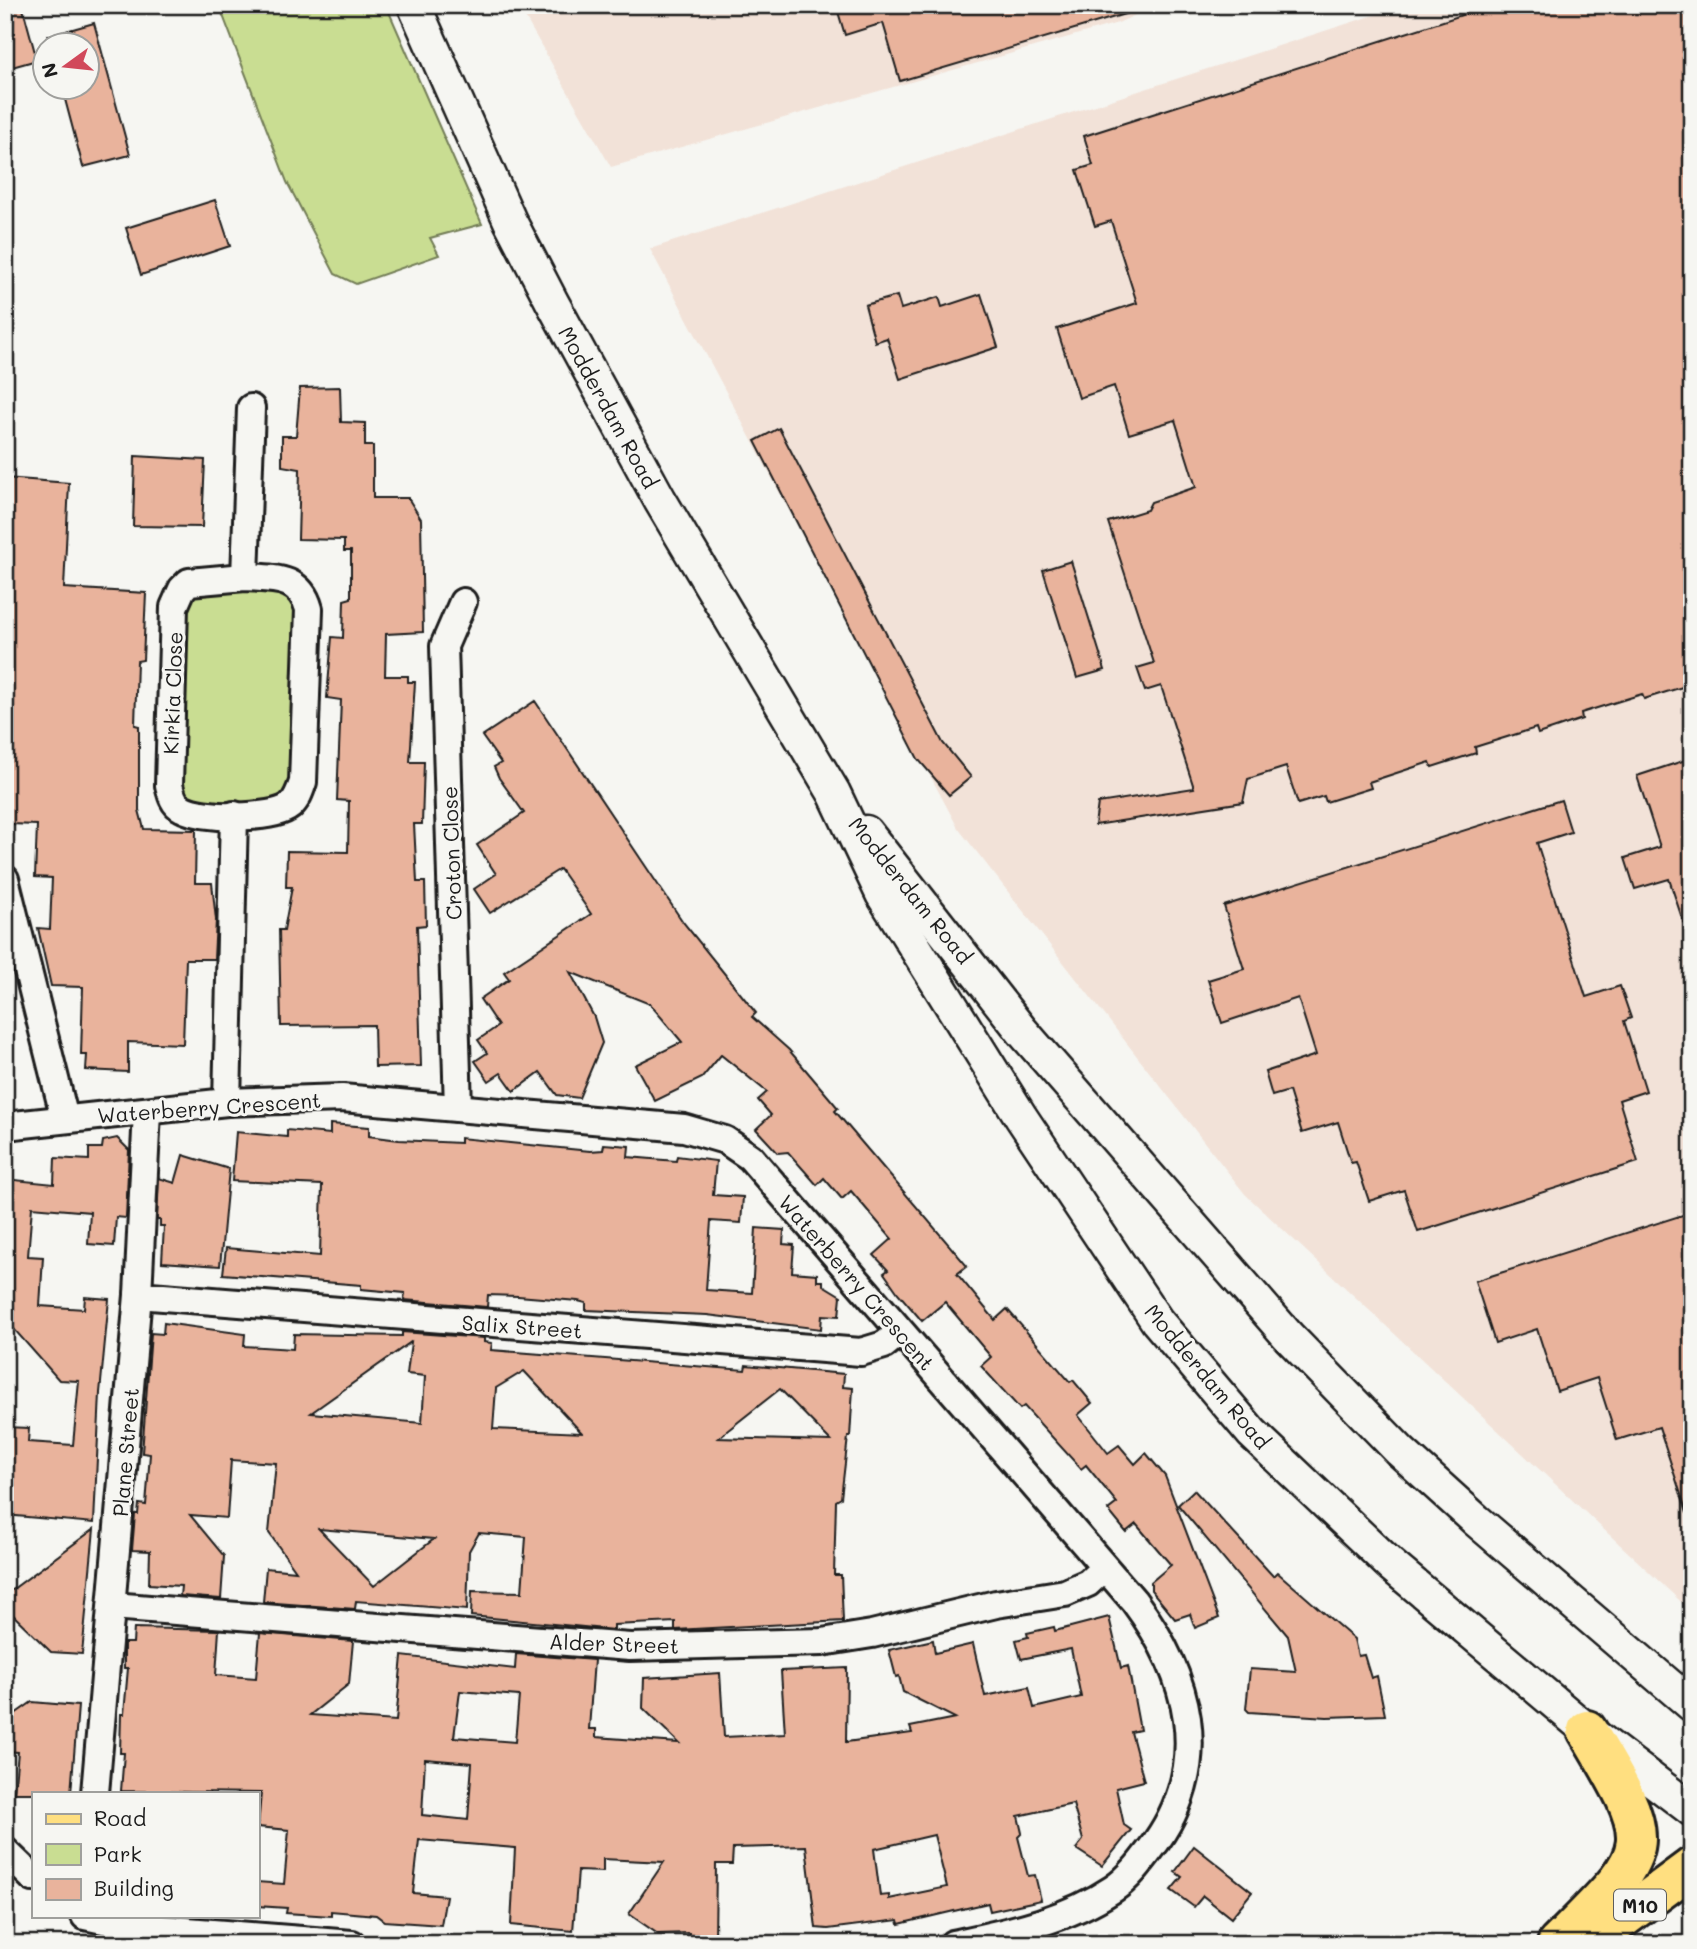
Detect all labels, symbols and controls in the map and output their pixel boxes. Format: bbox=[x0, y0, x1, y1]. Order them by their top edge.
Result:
north arrow bbox=[32, 32, 102, 102]
text: N bbox=[35, 60, 63, 81]
street label: Modderdam Road bbox=[553, 321, 665, 493]
street label: Kirkia Close bbox=[156, 631, 188, 755]
street label: Croton Close bbox=[435, 786, 467, 920]
street label: Modderdam Road bbox=[843, 811, 979, 969]
street label: Waterberry Crescent bbox=[96, 1086, 322, 1128]
street label: Waterberry Crescent bbox=[773, 1188, 941, 1376]
street label: Modderdam Road bbox=[1139, 1298, 1277, 1454]
street label: Salix Street bbox=[461, 1308, 583, 1344]
street label: Plane Street bbox=[106, 1386, 144, 1518]
street label: Alder Street bbox=[548, 1627, 680, 1659]
legend bbox=[32, 1792, 259, 1918]
text: Road bbox=[94, 1804, 146, 1831]
text: Park bbox=[94, 1840, 142, 1867]
text: Building bbox=[94, 1874, 174, 1901]
road number: M10 bbox=[1614, 1890, 1666, 1921]

